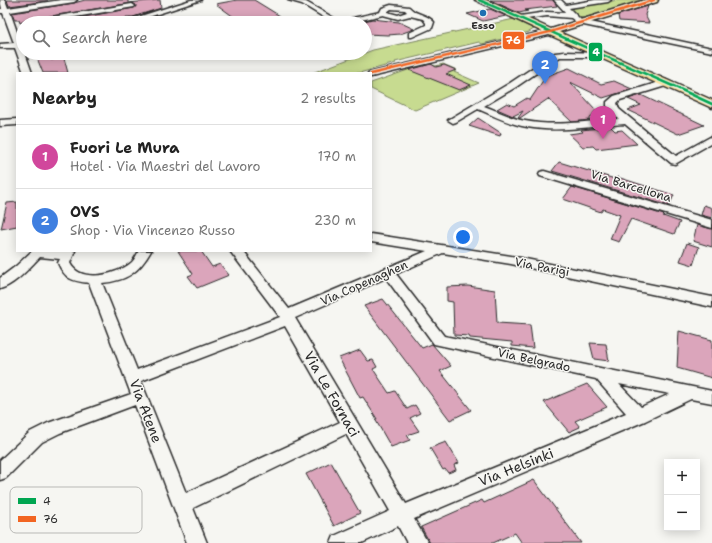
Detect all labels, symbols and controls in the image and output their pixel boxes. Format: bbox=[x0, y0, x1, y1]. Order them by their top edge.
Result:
marker: Esso bbox=[478, 8, 488, 18]
search box bbox=[16, 16, 372, 60]
place label: Esso bbox=[471, 19, 495, 32]
icon: search bbox=[30, 27, 52, 49]
text: Search here bbox=[62, 28, 148, 48]
line badge: 76 bbox=[502, 31, 525, 50]
text: 76 bbox=[505, 33, 521, 48]
line badge: 4 bbox=[588, 42, 603, 62]
text: 4 bbox=[592, 45, 600, 60]
pin: 2 bbox=[532, 51, 558, 84]
text: Nearby bbox=[32, 87, 97, 109]
text: 2 results bbox=[300, 90, 356, 107]
pin: 1 bbox=[590, 106, 616, 139]
text: Fuori Le Mura bbox=[70, 138, 179, 158]
text: 1 bbox=[42, 148, 48, 165]
text: 170 m bbox=[318, 148, 356, 165]
text: Hotel · Via Maestri del Lavoro bbox=[70, 158, 260, 175]
street label: Via Barcellona bbox=[589, 166, 674, 206]
text: OVS bbox=[70, 202, 100, 222]
text: 2 bbox=[40, 212, 50, 229]
text: 230 m bbox=[314, 212, 356, 229]
text: Shop · Via Vincenzo Russo bbox=[70, 222, 235, 239]
your location bbox=[453, 227, 473, 247]
street label: Via Parigi bbox=[513, 254, 571, 280]
street label: Via Copenaghen bbox=[318, 257, 410, 309]
street label: Via Belgrado bbox=[496, 344, 572, 376]
street label: Via Le Fornaci bbox=[300, 348, 364, 440]
street label: Via Atene bbox=[126, 377, 166, 445]
street label: Via Helsinki bbox=[476, 444, 556, 490]
map controls bbox=[664, 459, 700, 531]
button: + bbox=[664, 459, 700, 495]
legend bbox=[10, 487, 142, 533]
text: 4 bbox=[43, 494, 51, 509]
button: − bbox=[664, 495, 700, 531]
text: 76 bbox=[43, 512, 58, 527]

